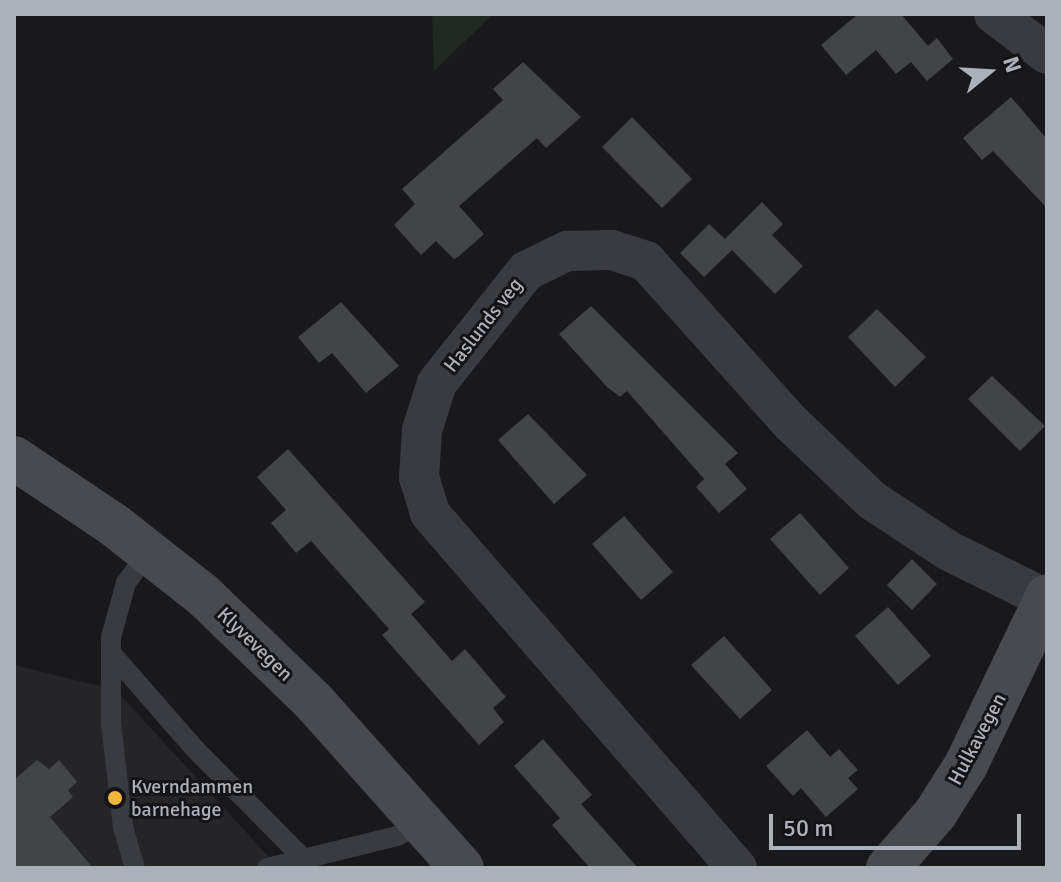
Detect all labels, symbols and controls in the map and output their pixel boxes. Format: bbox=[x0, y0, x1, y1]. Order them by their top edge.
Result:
north arrow bbox=[949, 32, 1029, 112]
text: N bbox=[997, 53, 1028, 76]
street label: Haslunds veg bbox=[439, 273, 527, 377]
street label: Klyvevegen bbox=[212, 602, 298, 686]
street label: Hulkavegen bbox=[943, 689, 1011, 789]
place label: Kverndammen barnehage bbox=[131, 774, 253, 821]
marker: Kverndammen barnehage bbox=[106, 789, 124, 807]
scale bar bbox=[773, 798, 1025, 848]
text: 50 m bbox=[783, 813, 833, 843]

